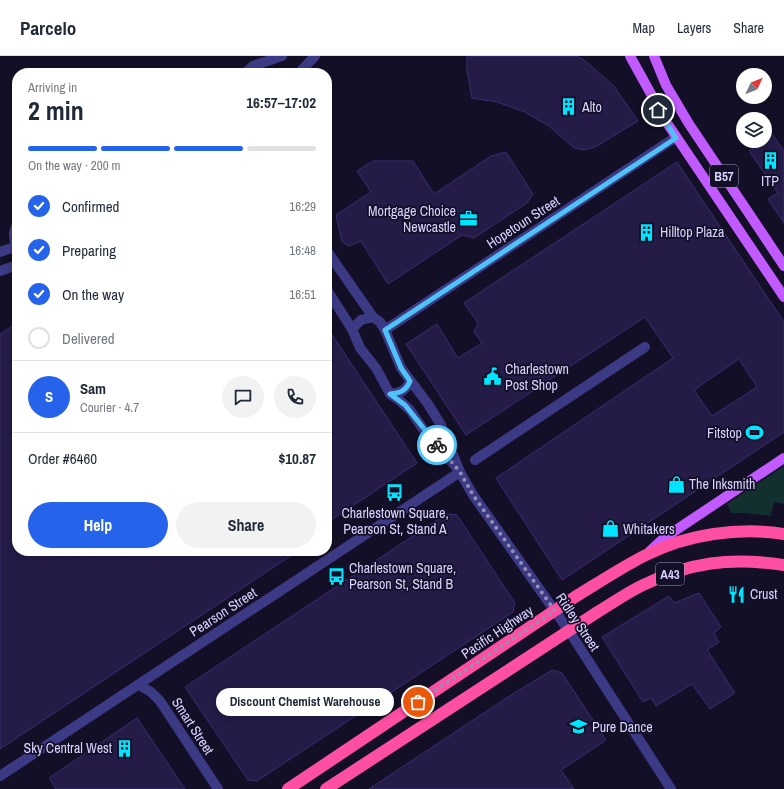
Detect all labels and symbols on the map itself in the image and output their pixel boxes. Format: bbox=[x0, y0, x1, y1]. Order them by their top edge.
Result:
north arrow bbox=[736, 68, 772, 104]
pin bbox=[641, 93, 675, 127]
building icon: Alto bbox=[559, 97, 579, 117]
place label: Alto bbox=[581, 98, 602, 116]
building icon: ITP bbox=[760, 151, 780, 171]
road number: B57 bbox=[710, 165, 738, 187]
place label: ITP bbox=[761, 172, 779, 190]
street label: Hopetoun Street bbox=[483, 192, 563, 252]
place label: Mortgage Choice Newcastle bbox=[368, 202, 456, 236]
office icon: Mortgage Choice Newcastle bbox=[459, 209, 479, 229]
building icon: Hilltop Plaza bbox=[637, 222, 657, 242]
place label: Hilltop Plaza bbox=[660, 223, 725, 241]
place label: Charlestown Post Shop bbox=[505, 360, 569, 394]
public building icon: Charlestown Post Shop bbox=[482, 367, 502, 387]
sports icon: Fitstop bbox=[745, 423, 765, 443]
place label: Fitstop bbox=[707, 424, 742, 442]
courier bbox=[417, 425, 457, 465]
shop icon: The Inksmith bbox=[666, 474, 686, 494]
place label: The Inksmith bbox=[689, 475, 755, 493]
bus stop icon: Charlestown Square, Pearson St, Stand A bbox=[385, 483, 405, 503]
place label: Charlestown Square, Pearson St, Stand A bbox=[341, 504, 449, 538]
shop icon: Whitakers bbox=[600, 519, 620, 539]
place label: Whitakers bbox=[623, 520, 675, 538]
place label: Charlestown Square, Pearson St, Stand B bbox=[349, 559, 456, 593]
road number: A43 bbox=[656, 563, 684, 585]
bus stop icon: Charlestown Square, Pearson St, Stand B bbox=[326, 566, 346, 586]
street label: Pearson Street bbox=[186, 584, 260, 640]
restaurant icon: Crust bbox=[727, 584, 747, 604]
place label: Crust bbox=[750, 585, 777, 603]
street label: Ridley Street bbox=[552, 589, 604, 655]
street label: Pacific Highway bbox=[458, 601, 537, 663]
pin bbox=[401, 685, 435, 719]
callout: Discount Chemist Warehouse bbox=[216, 688, 394, 716]
street label: Smart Street bbox=[168, 694, 218, 758]
school or university icon: Pure Dance bbox=[569, 717, 589, 737]
place label: Pure Dance bbox=[592, 718, 653, 736]
building icon: Sky Central West bbox=[115, 738, 135, 758]
place label: Sky Central West bbox=[24, 739, 112, 757]

